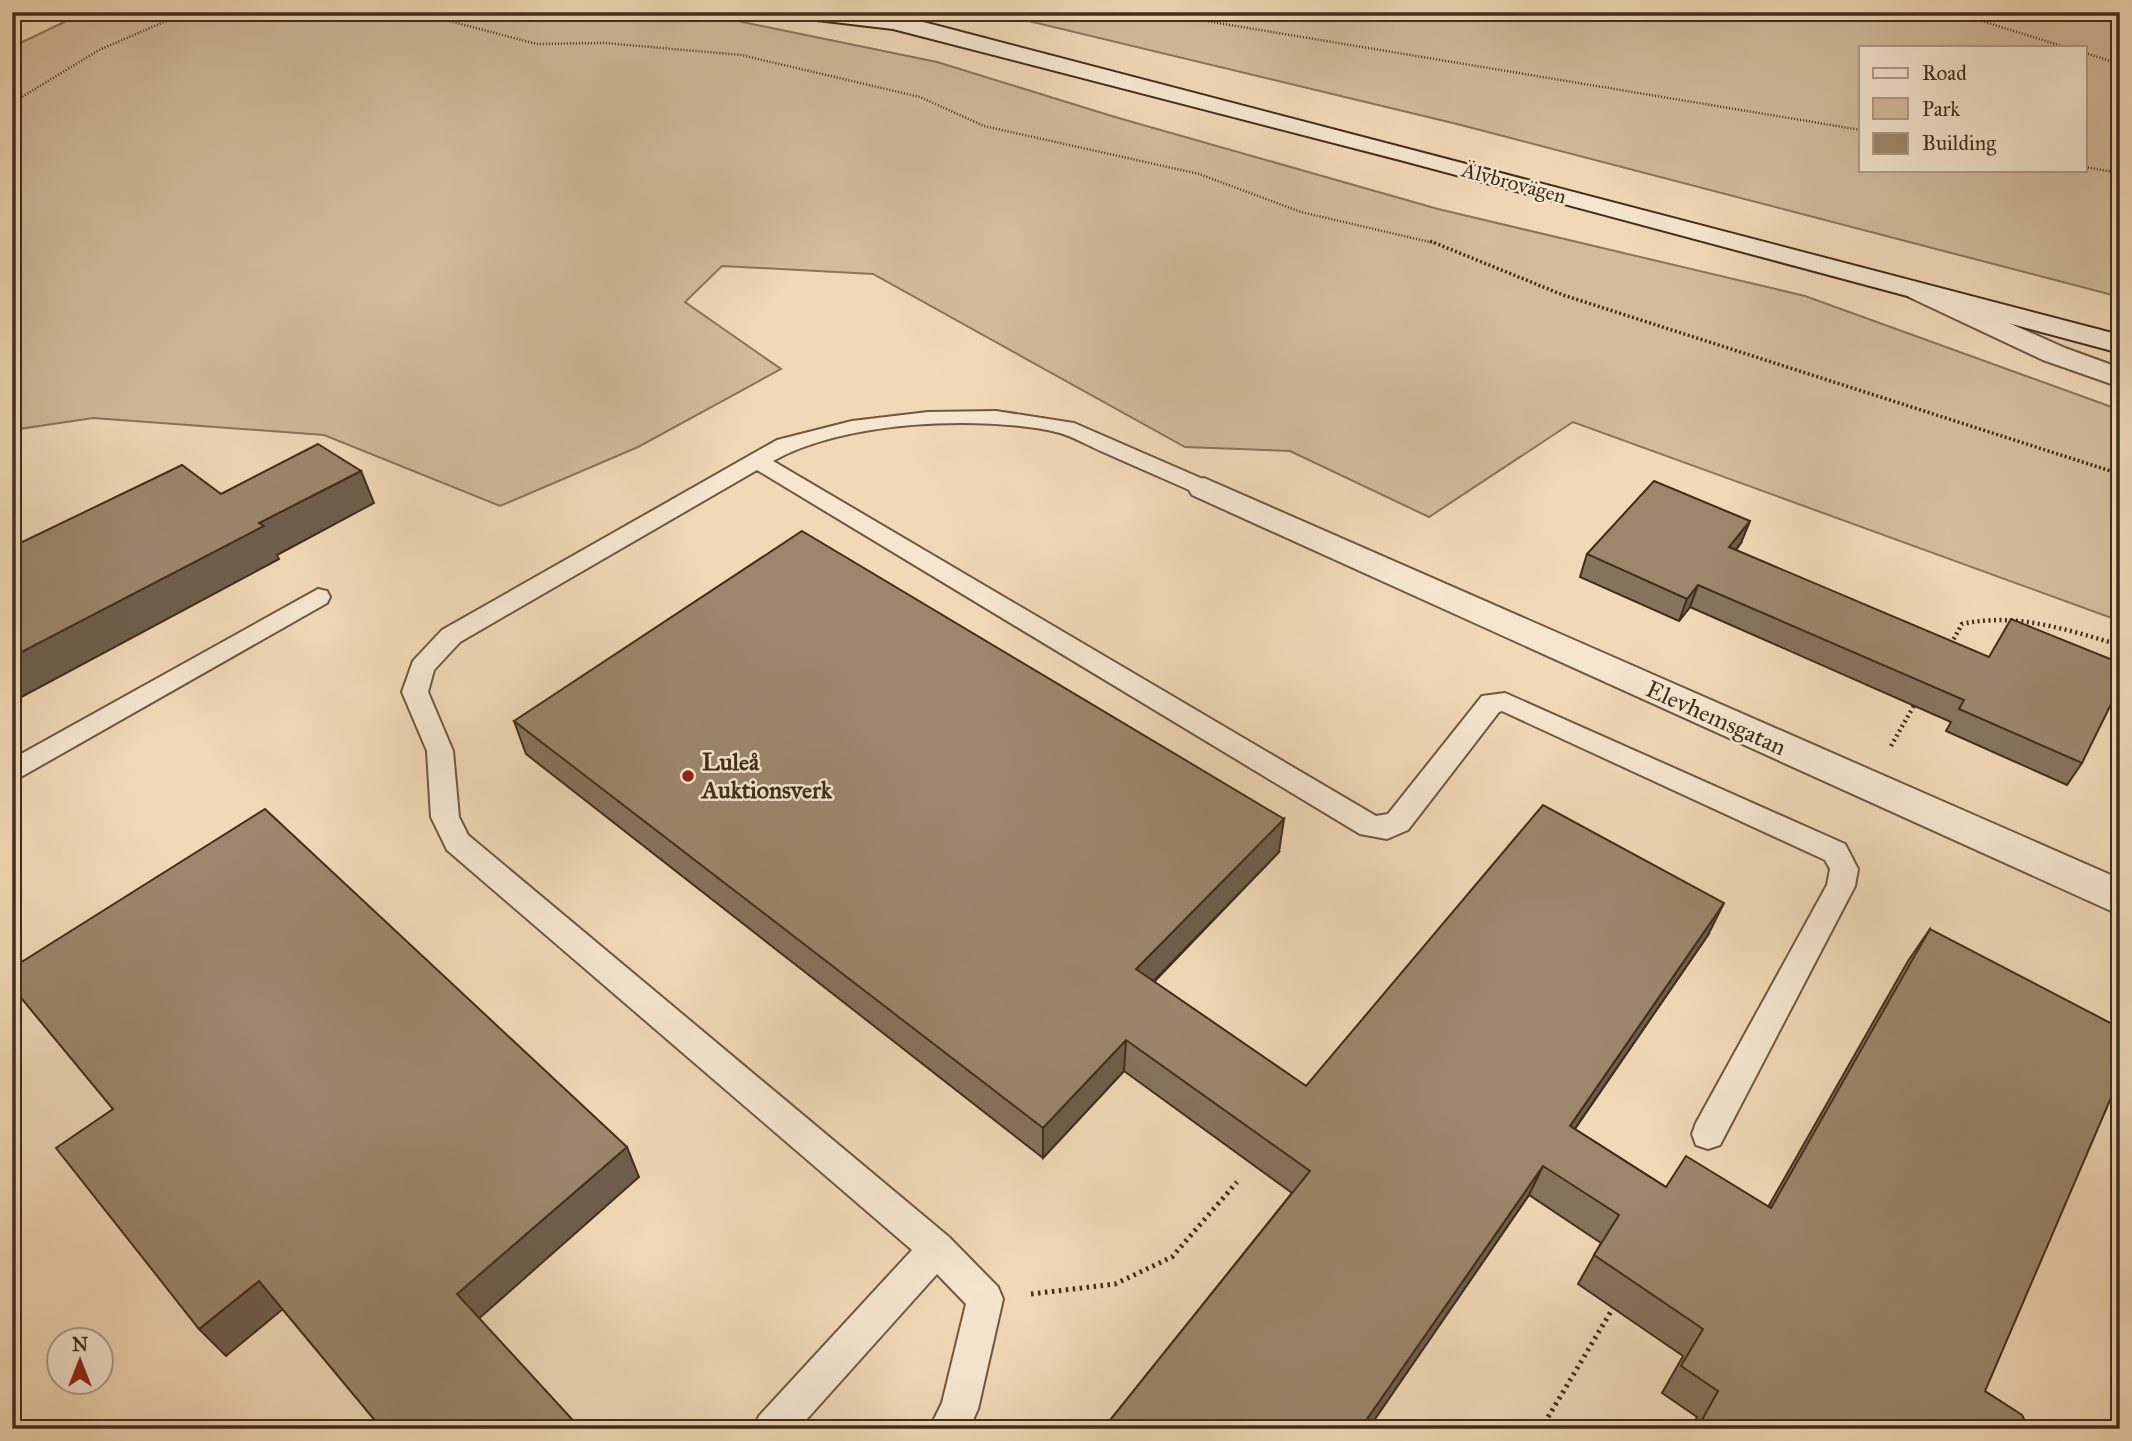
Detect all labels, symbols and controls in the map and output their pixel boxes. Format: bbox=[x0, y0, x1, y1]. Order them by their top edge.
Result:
legend bbox=[1859, 46, 2086, 172]
text: Road bbox=[1922, 60, 1967, 86]
text: Park bbox=[1922, 96, 1960, 122]
text: Building bbox=[1922, 130, 1996, 156]
street label: Älvbrovägen bbox=[1458, 156, 1569, 209]
street label: Elevhemsgatan bbox=[1641, 674, 1791, 762]
place label: Luleå Auktionsverk bbox=[700, 747, 833, 805]
marker: Luleå Auktionsverk bbox=[680, 768, 696, 784]
north arrow bbox=[46, 1326, 116, 1396]
text: N bbox=[72, 1333, 88, 1356]

